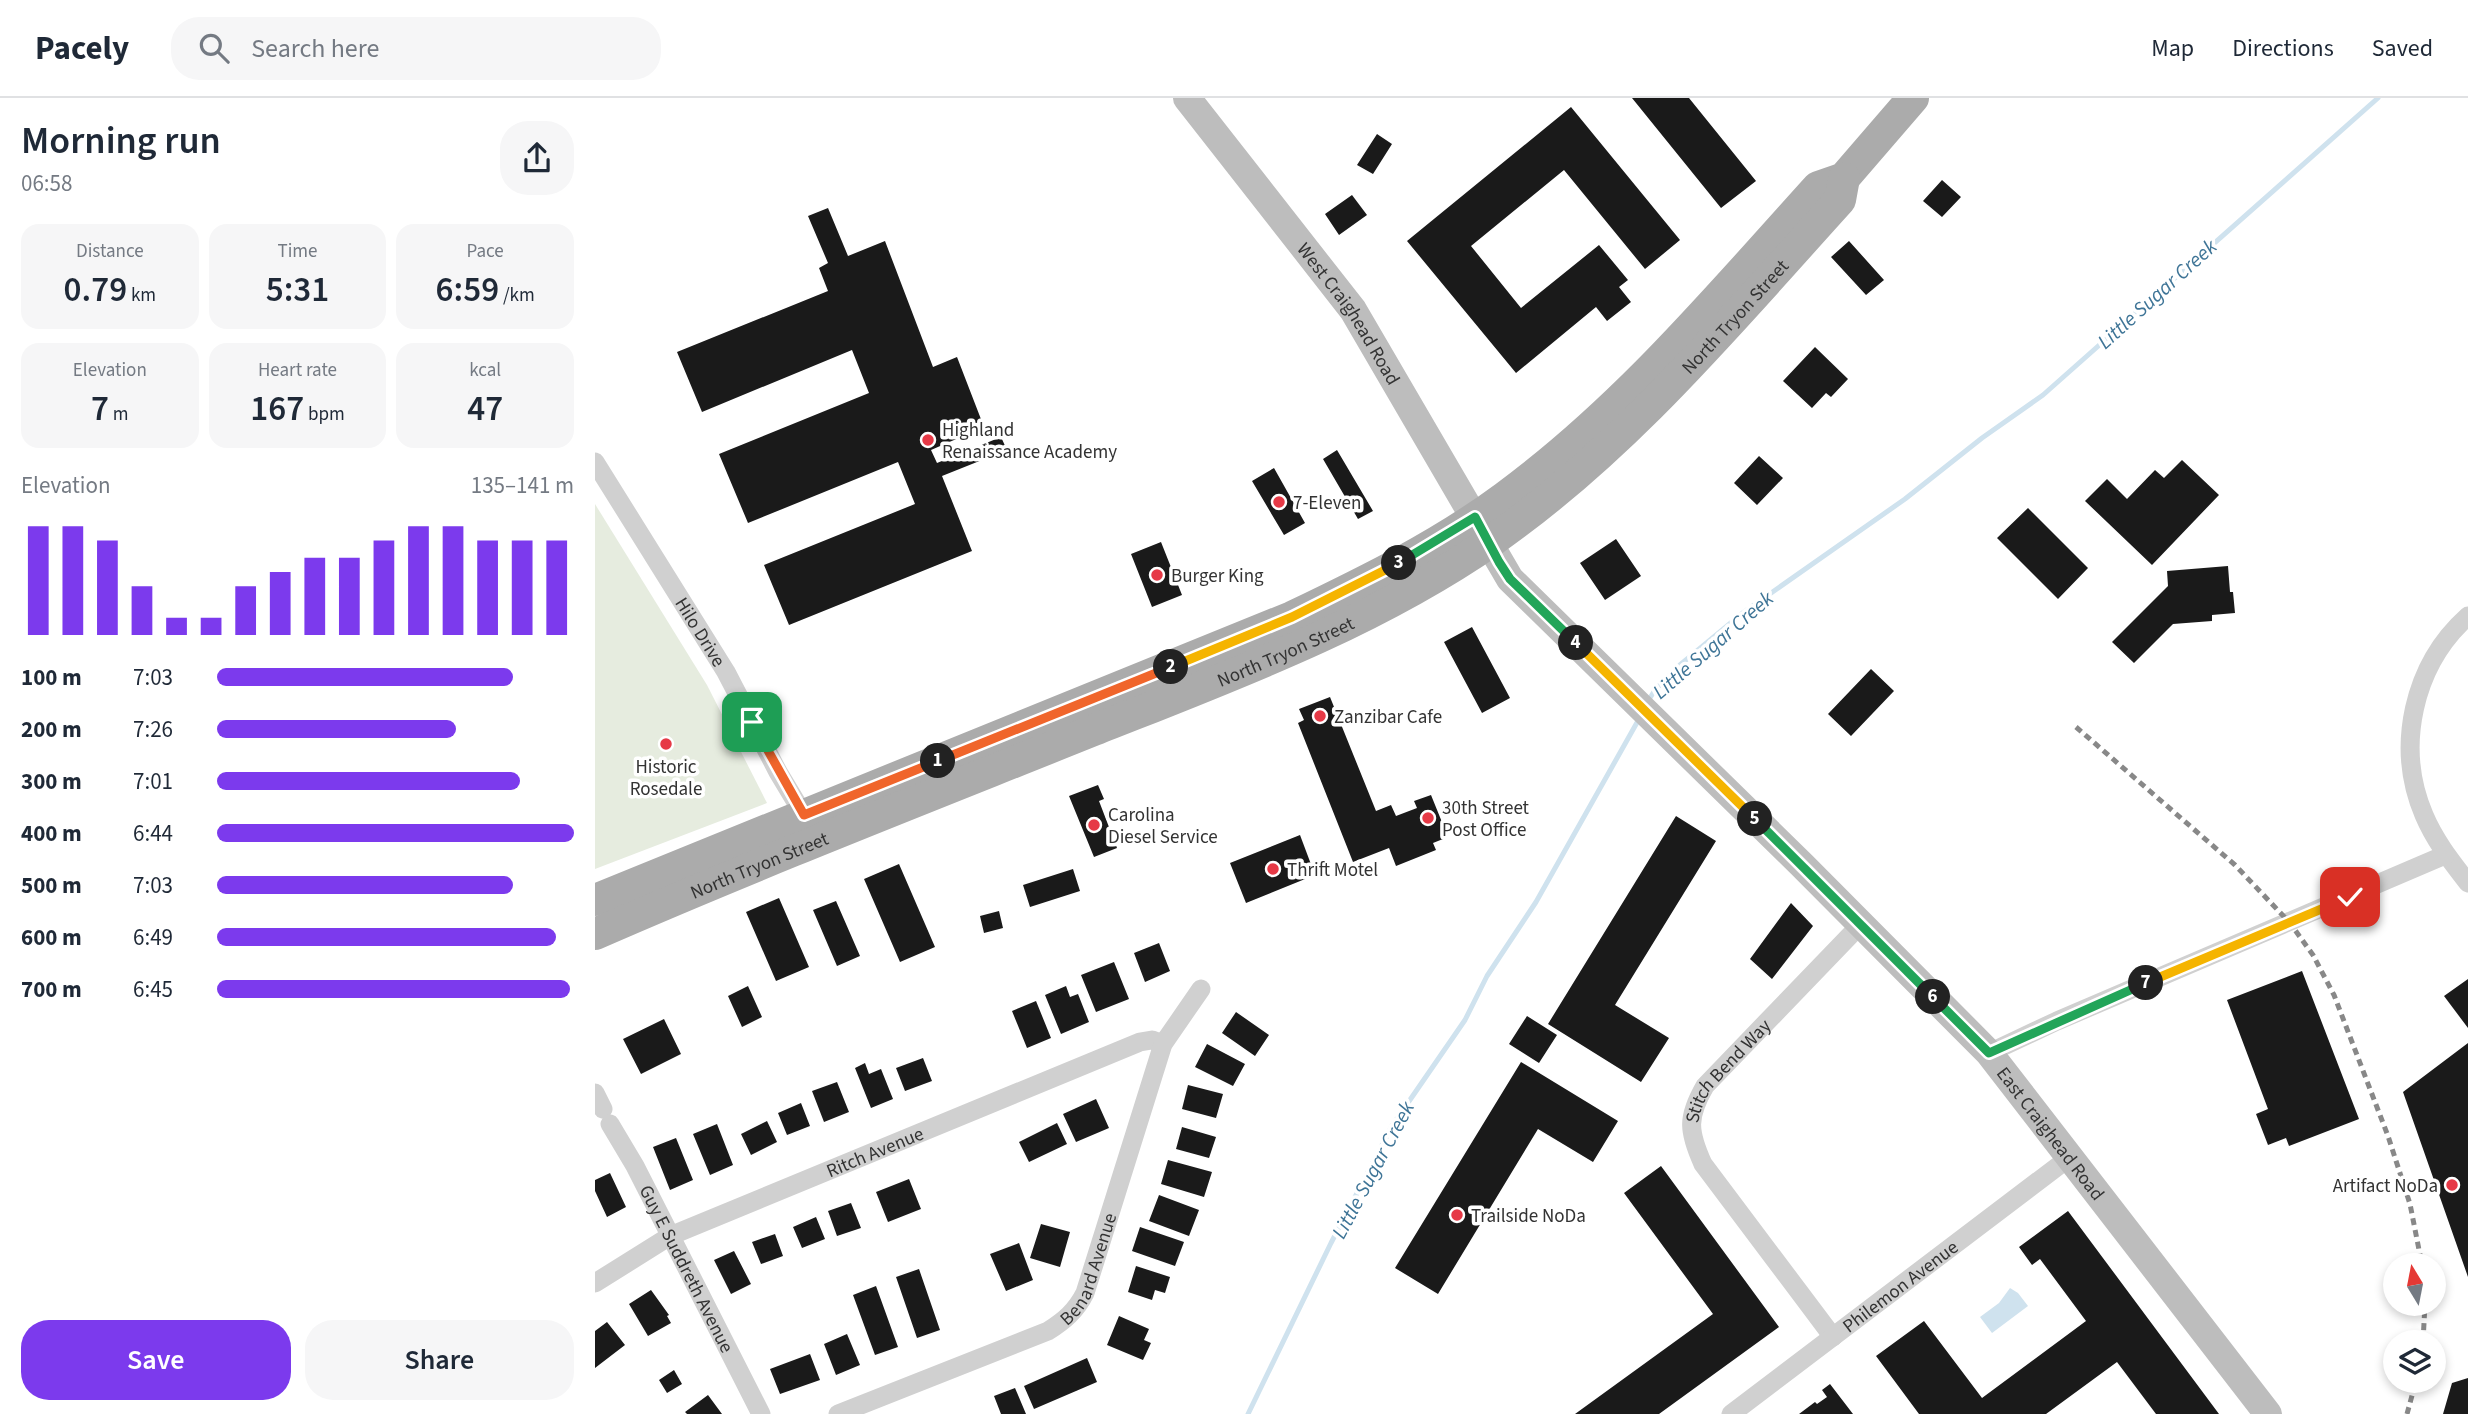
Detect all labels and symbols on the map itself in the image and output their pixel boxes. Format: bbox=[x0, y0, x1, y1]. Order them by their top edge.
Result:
water label: Little Sugar Creek bbox=[2091, 231, 2224, 356]
street label: West Craighead Road bbox=[1290, 237, 1406, 390]
street label: North Tryon Street bbox=[1676, 254, 1796, 381]
place label: Highland Renaissance Academy bbox=[942, 417, 1117, 466]
marker: Highland Renaissance Academy bbox=[920, 432, 936, 448]
place label: 7-Eleven bbox=[1293, 490, 1361, 517]
marker: 7-Eleven bbox=[1271, 494, 1287, 510]
pin: 3 bbox=[1381, 546, 1417, 580]
place label: Burger King bbox=[1171, 563, 1264, 590]
marker: Burger King bbox=[1149, 567, 1165, 583]
water label: Little Sugar Creek bbox=[1646, 583, 1781, 706]
street label: Hilo Drive bbox=[668, 593, 731, 672]
street label: North Tryon Street bbox=[1213, 610, 1360, 695]
pin: 4 bbox=[1559, 626, 1593, 660]
pin: 2 bbox=[1153, 650, 1189, 684]
pin bbox=[722, 692, 782, 752]
place label: Zanzibar Cafe bbox=[1334, 704, 1442, 731]
marker: Zanzibar Cafe bbox=[1312, 708, 1328, 724]
marker: Historic Rosedale bbox=[658, 736, 674, 752]
pin: 1 bbox=[921, 744, 955, 778]
place label: Historic Rosedale bbox=[630, 754, 702, 803]
place label: 30th Street Post Office bbox=[1442, 795, 1530, 844]
place label: Carolina Diesel Service bbox=[1108, 802, 1218, 851]
pin: 5 bbox=[1737, 802, 1773, 836]
marker: 30th Street Post Office bbox=[1420, 810, 1436, 826]
marker: Carolina Diesel Service bbox=[1086, 817, 1102, 833]
street label: North Tryon Street bbox=[686, 826, 833, 907]
place label: Thrift Motel bbox=[1287, 857, 1378, 884]
marker: Thrift Motel bbox=[1265, 861, 1281, 877]
pin bbox=[2320, 867, 2380, 927]
pin: 7 bbox=[2129, 966, 2163, 1001]
pin: 6 bbox=[1915, 979, 1951, 1014]
street label: Stitch Bend Way bbox=[1680, 1013, 1778, 1125]
street label: East Craighead Road bbox=[1989, 1062, 2110, 1207]
water label: Little Sugar Creek bbox=[1324, 1095, 1422, 1244]
street label: Ritch Avenue bbox=[822, 1121, 928, 1185]
place label: Artifact NoDa bbox=[2333, 1173, 2438, 1200]
marker: Artifact NoDa bbox=[2444, 1177, 2460, 1193]
street label: Guy E Suddreth Avenue bbox=[632, 1181, 740, 1358]
place label: Trailside NoDa bbox=[1471, 1203, 1586, 1230]
marker: Trailside NoDa bbox=[1449, 1207, 1465, 1223]
street label: Benard Avenue bbox=[1054, 1210, 1124, 1332]
street label: Philemon Avenue bbox=[1837, 1234, 1964, 1340]
north arrow bbox=[2383, 1253, 2447, 1316]

